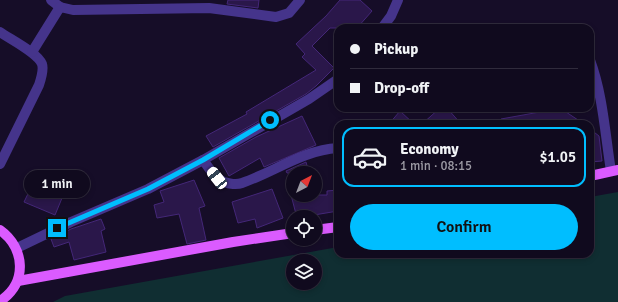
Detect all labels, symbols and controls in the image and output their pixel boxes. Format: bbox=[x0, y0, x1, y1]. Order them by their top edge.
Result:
text: Pickup bbox=[374, 40, 418, 58]
text: Drop-off bbox=[374, 79, 429, 97]
route start bbox=[261, 111, 279, 129]
icon: car bbox=[352, 139, 388, 175]
text: Economy bbox=[400, 140, 459, 158]
text: $1.05 bbox=[539, 148, 576, 166]
text: 1 min · 08:15 bbox=[400, 158, 472, 174]
car bbox=[205, 165, 229, 191]
north arrow bbox=[286, 166, 322, 202]
map controls bbox=[286, 166, 322, 290]
callout: 1 min bbox=[24, 170, 90, 198]
text: 1 min bbox=[41, 176, 73, 192]
button: Confirm bbox=[350, 204, 578, 250]
button: locate bbox=[286, 210, 322, 246]
route end bbox=[48, 219, 66, 237]
button: layers bbox=[286, 254, 322, 290]

